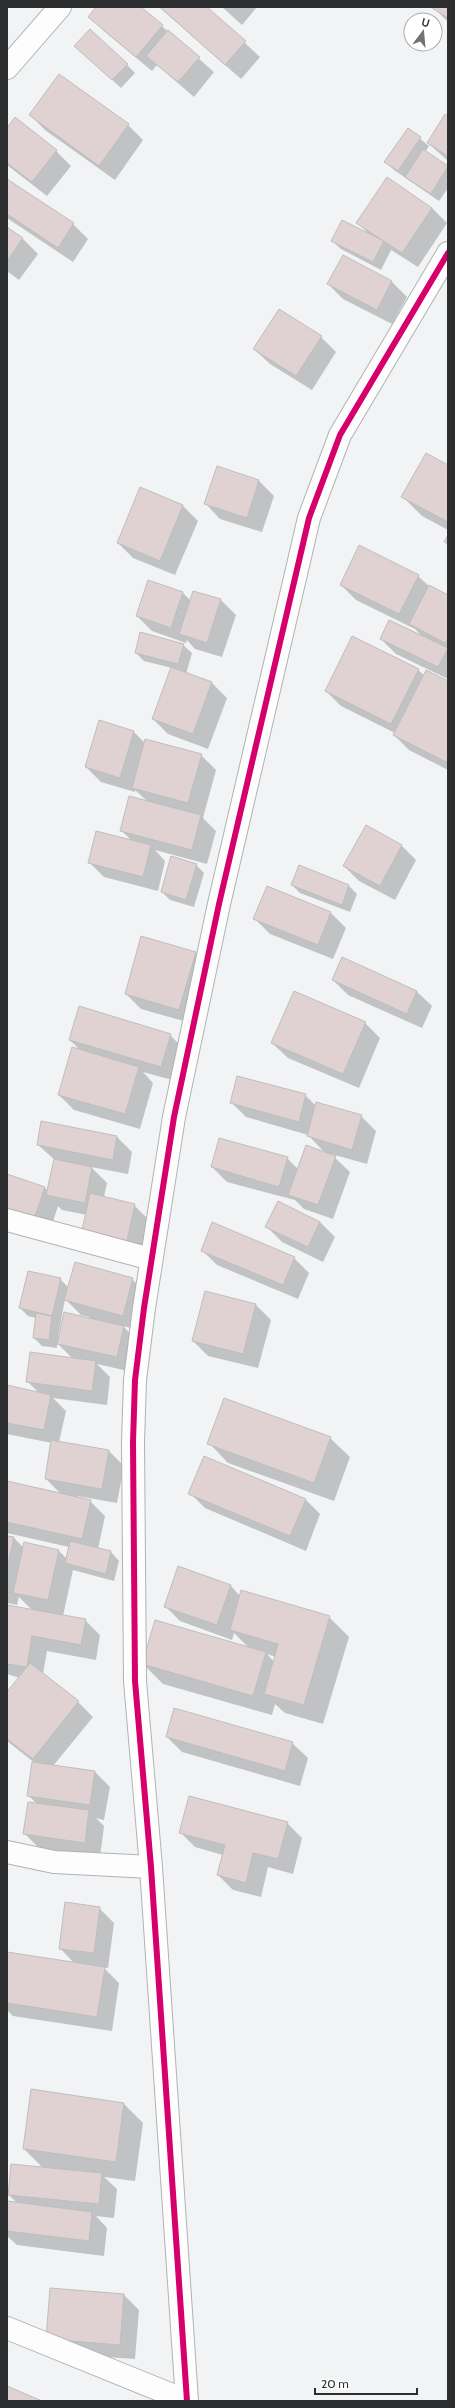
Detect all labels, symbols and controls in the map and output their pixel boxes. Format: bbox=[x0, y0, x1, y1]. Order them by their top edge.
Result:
north arrow bbox=[403, 12, 443, 52]
text: U bbox=[420, 15, 432, 30]
scale bar bbox=[315, 2370, 417, 2396]
text: 20 m bbox=[321, 2376, 349, 2391]

